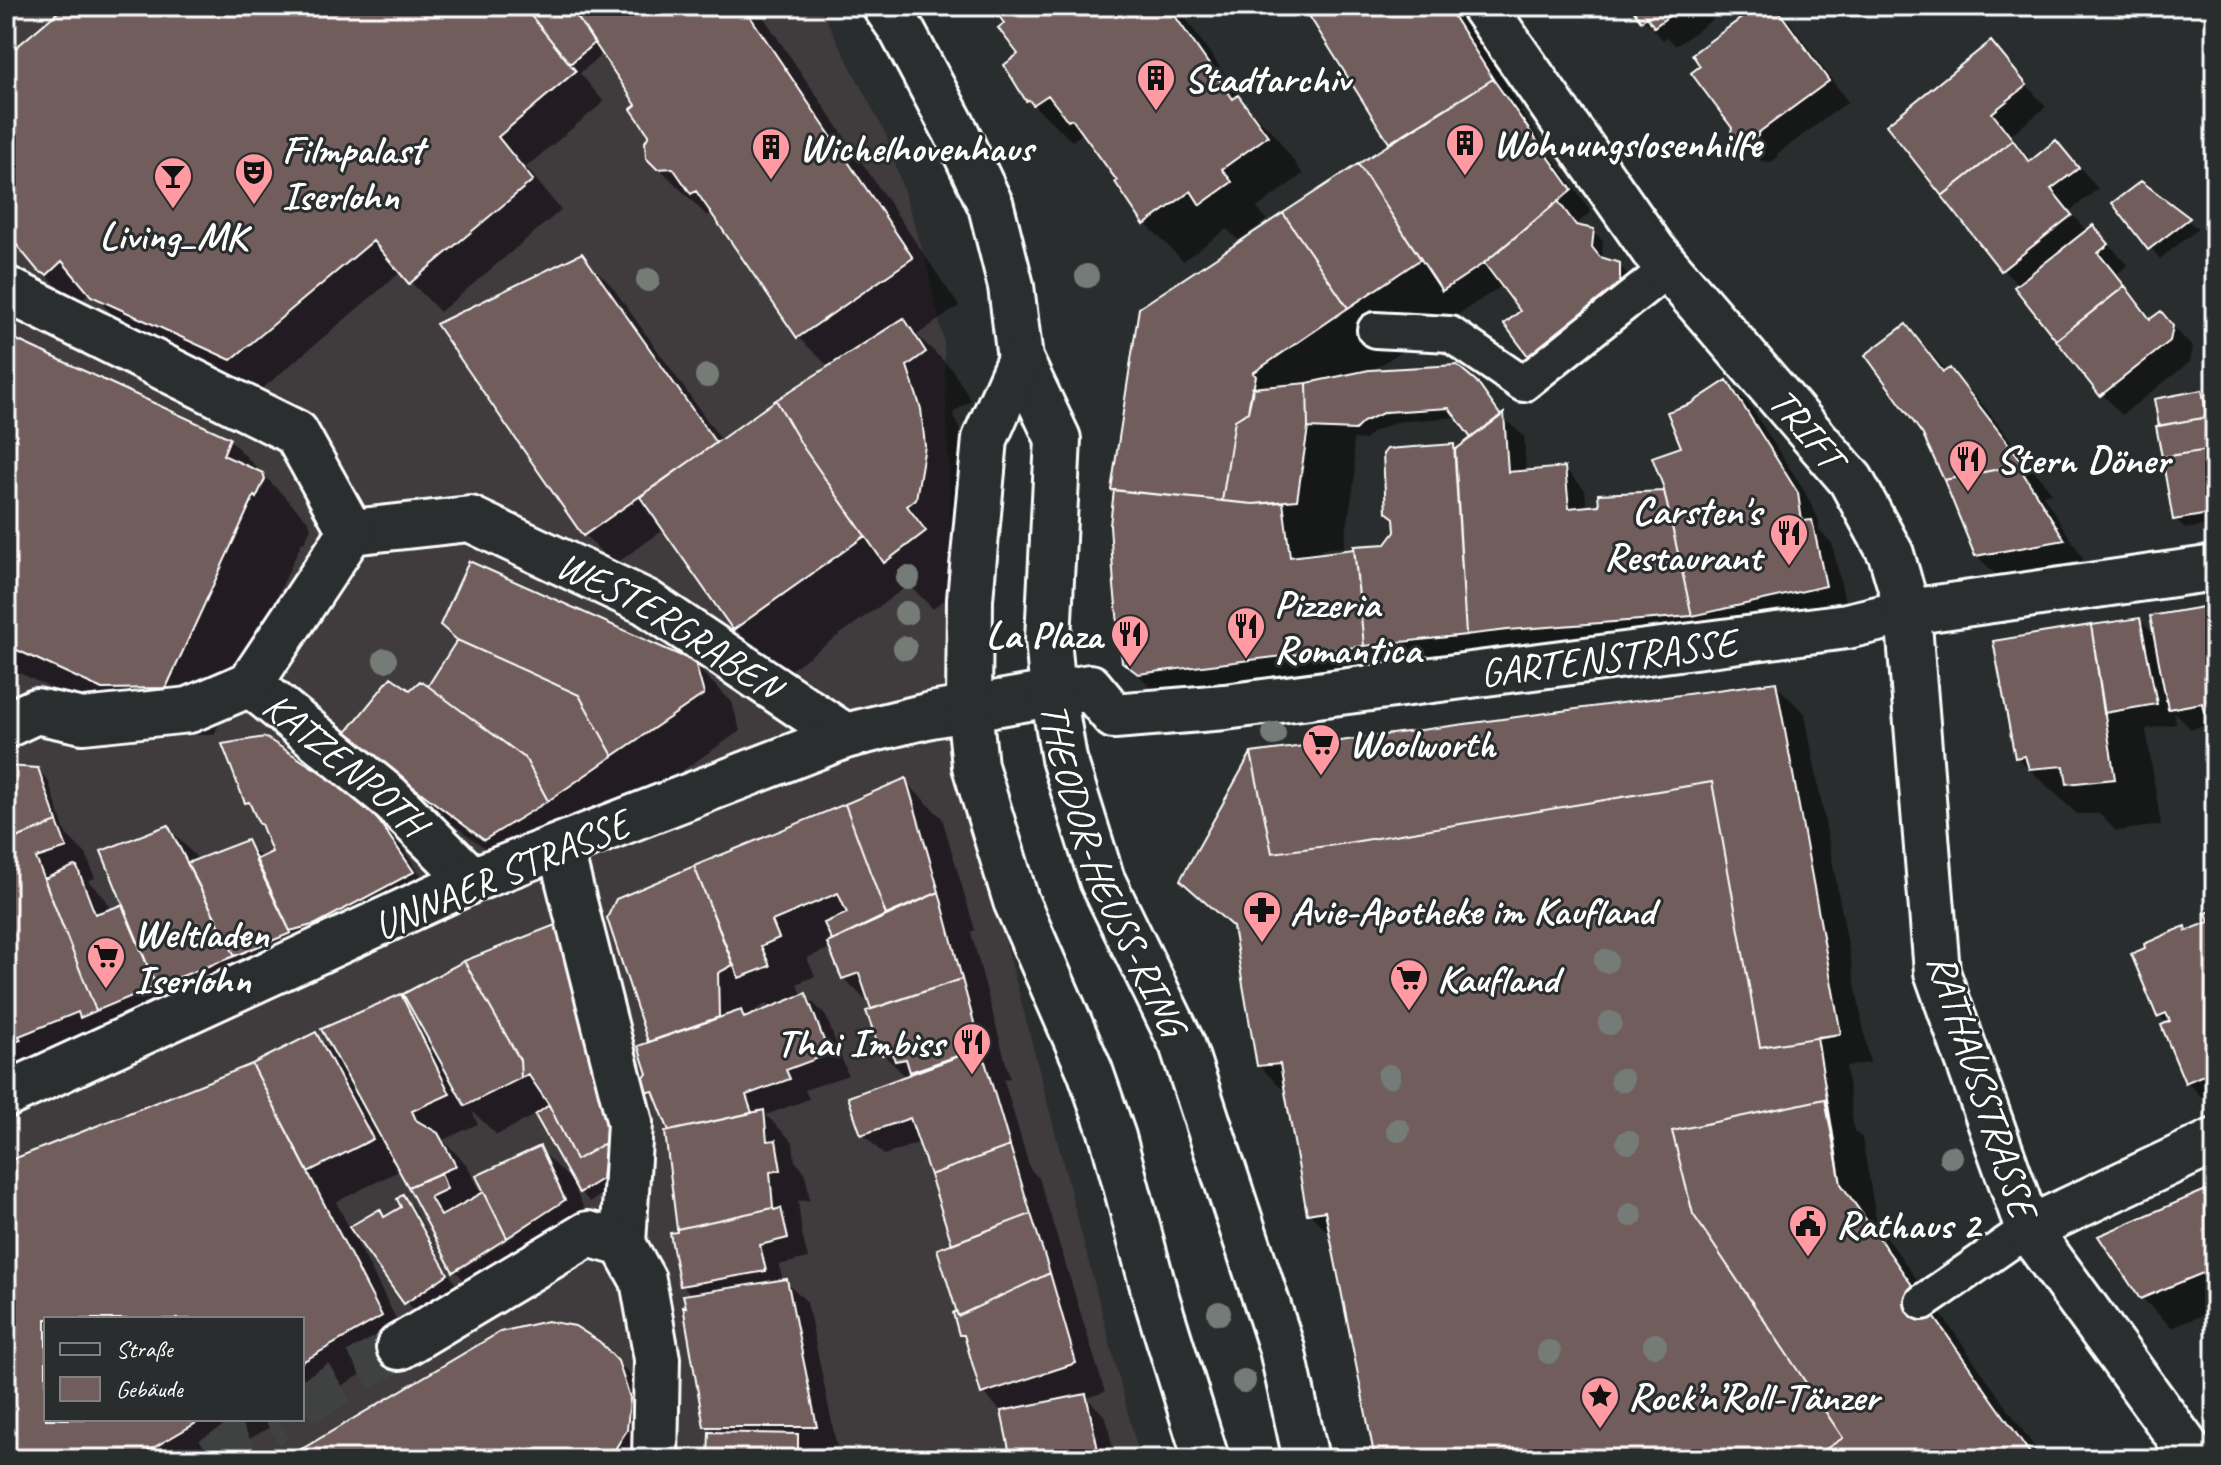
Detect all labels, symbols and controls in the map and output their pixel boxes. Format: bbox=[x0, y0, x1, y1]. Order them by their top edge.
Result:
place label: Stadtarchiv bbox=[1184, 54, 1354, 104]
building icon: Stadtarchiv bbox=[1135, 57, 1177, 112]
place label: Wohnungslosenhilfe bbox=[1493, 119, 1764, 169]
building icon: Wohnungslosenhilfe bbox=[1444, 122, 1486, 177]
place label: Wichelhovenhaus bbox=[799, 123, 1037, 173]
place label: Filmpalast Iserlohn bbox=[282, 125, 429, 221]
building icon: Wichelhovenhaus bbox=[750, 126, 792, 181]
theatre icon: Filmpalast Iserlohn bbox=[233, 151, 275, 206]
bar icon: Living_MK bbox=[152, 155, 194, 210]
place label: Living_MK bbox=[100, 211, 252, 261]
street label: TRIFT bbox=[1758, 378, 1860, 486]
place label: Stern Döner bbox=[1996, 435, 2174, 485]
restaurant icon: Stern Döner bbox=[1947, 438, 1989, 493]
place label: Carsten's Restaurant bbox=[1604, 486, 1766, 582]
restaurant icon: Carsten's Restaurant bbox=[1768, 512, 1810, 567]
street label: WESTERGRABEN bbox=[549, 540, 795, 715]
place label: Pizzeria Romantica bbox=[1274, 579, 1424, 675]
restaurant icon: Pizzeria Romantica bbox=[1225, 605, 1267, 660]
place label: La Plaza bbox=[986, 610, 1105, 660]
restaurant icon: La Plaza bbox=[1109, 613, 1151, 668]
street label: GARTENSTRASSE bbox=[1477, 617, 1744, 698]
street label: KATZENPOTH bbox=[253, 681, 442, 851]
street label: THEODOR-HEUSS-RING bbox=[1029, 699, 1200, 1047]
place label: Woolworth bbox=[1349, 719, 1497, 769]
supermarket icon: Woolworth bbox=[1300, 722, 1342, 777]
street label: UNNAER STRASSE bbox=[366, 797, 641, 951]
place label: Avie-Apotheke im Kaufland bbox=[1290, 886, 1661, 936]
pharmacy icon: Avie-Apotheke im Kaufland bbox=[1241, 889, 1283, 944]
place label: Weltladen Iserlohn bbox=[134, 909, 269, 1005]
supermarket icon: Weltladen Iserlohn bbox=[85, 935, 127, 990]
street label: RATHAUSSTRASSE bbox=[1916, 947, 2050, 1228]
place label: Kaufland bbox=[1437, 954, 1565, 1004]
supermarket icon: Kaufland bbox=[1388, 957, 1430, 1012]
place label: Thai Imbiss bbox=[776, 1018, 948, 1068]
restaurant icon: Thai Imbiss bbox=[951, 1021, 993, 1076]
place label: Rathaus 2 bbox=[1836, 1200, 1984, 1250]
public building icon: Rathaus 2 bbox=[1787, 1203, 1829, 1258]
legend bbox=[44, 1317, 304, 1421]
text: Straße bbox=[116, 1334, 175, 1364]
place label: Rock’n’Roll-Tänzer bbox=[1628, 1372, 1883, 1422]
text: Gebäude bbox=[116, 1374, 185, 1404]
place icon: Rock’n’Roll-Tänzer bbox=[1579, 1375, 1621, 1430]

